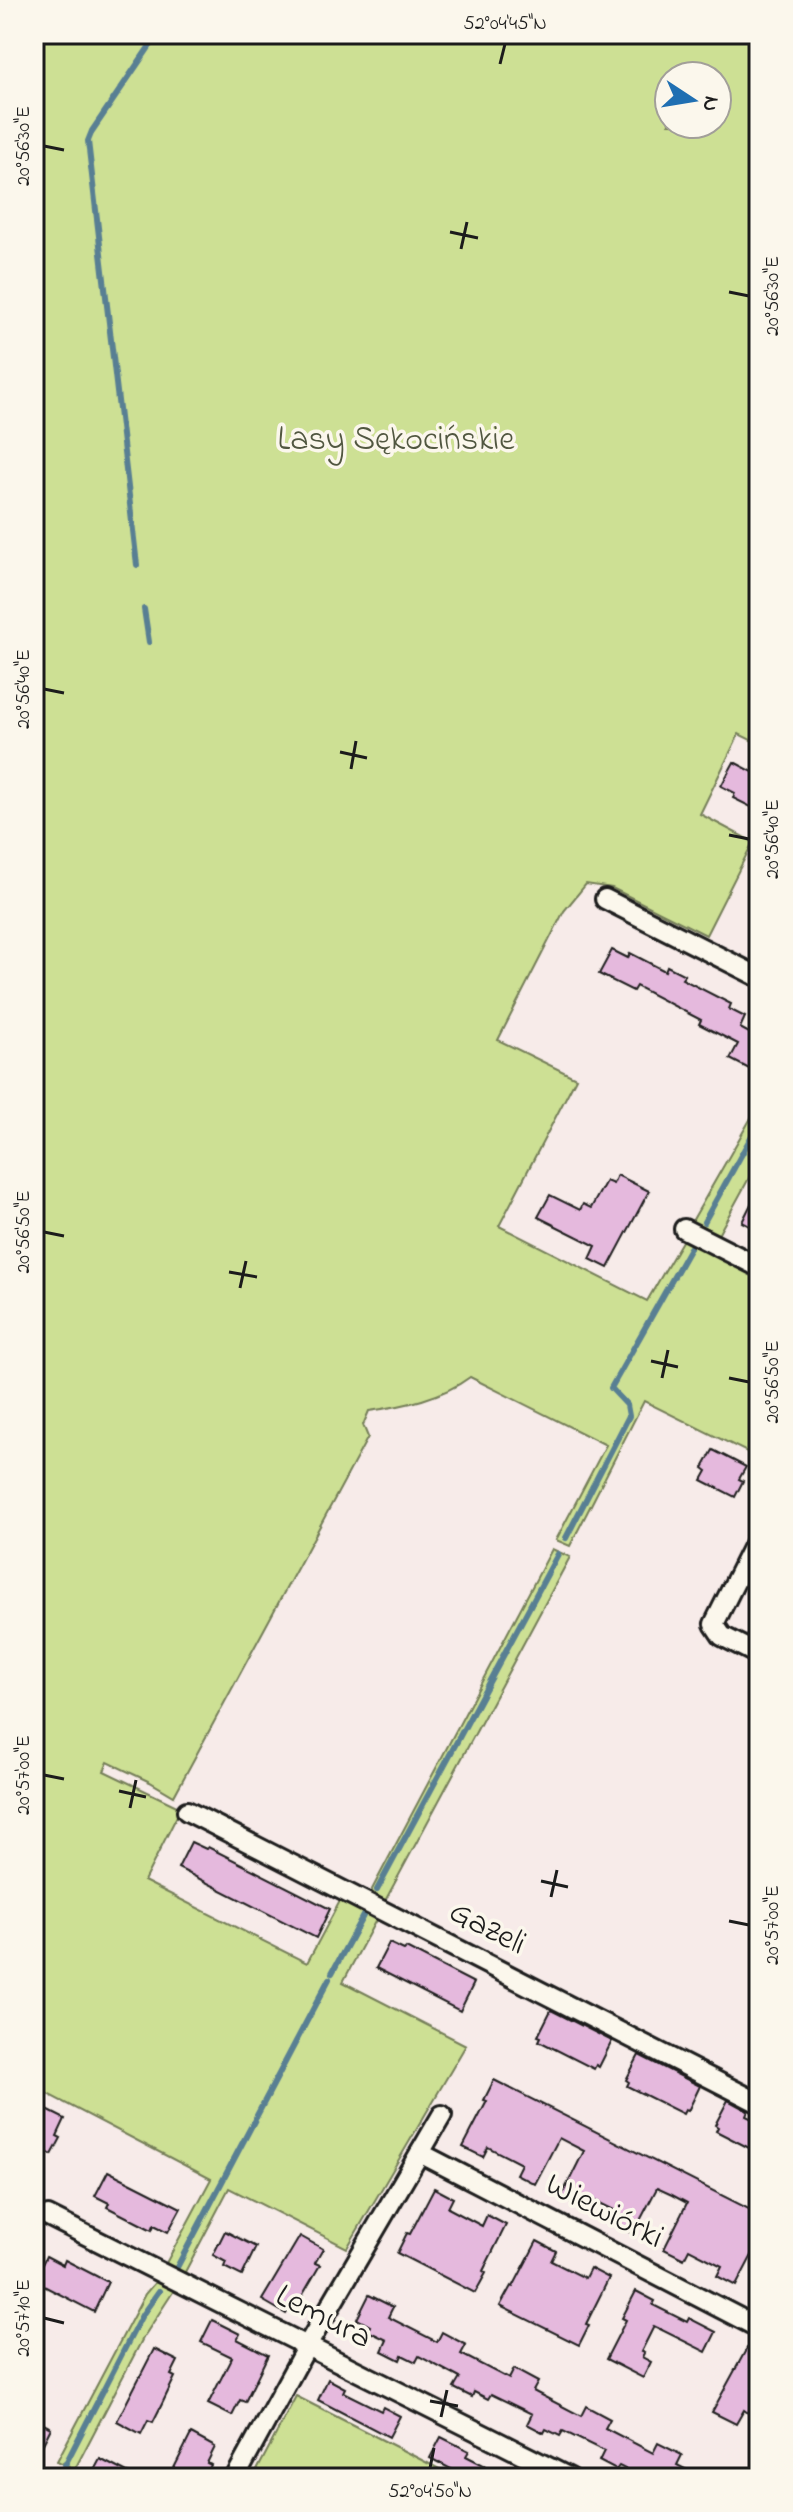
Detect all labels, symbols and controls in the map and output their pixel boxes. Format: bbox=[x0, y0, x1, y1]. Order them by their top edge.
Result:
text: 52°04'45"N bbox=[463, 10, 547, 39]
north arrow bbox=[653, 60, 733, 140]
text: N bbox=[692, 93, 727, 114]
text: 20°56'30"E bbox=[10, 106, 39, 186]
text: 20°56'30"E bbox=[759, 256, 788, 336]
park label: Lasy Sękocińskie bbox=[278, 416, 515, 466]
text: 20°56'40"E bbox=[10, 649, 39, 729]
text: 20°56'40"E bbox=[759, 799, 788, 879]
text: 20°56'50"E bbox=[10, 1190, 39, 1274]
text: 20°56'50"E bbox=[759, 1340, 788, 1424]
text: 20°57'00"E bbox=[10, 1735, 39, 1815]
text: 20°57'00"E bbox=[759, 1885, 788, 1965]
street label: Gazeli bbox=[440, 1888, 534, 1970]
street label: Wiewiórki bbox=[536, 2161, 672, 2263]
street label: Lemura bbox=[266, 2272, 380, 2364]
text: 20°57'10"E bbox=[10, 2279, 39, 2357]
text: 52°04'50"N bbox=[388, 2478, 472, 2507]

